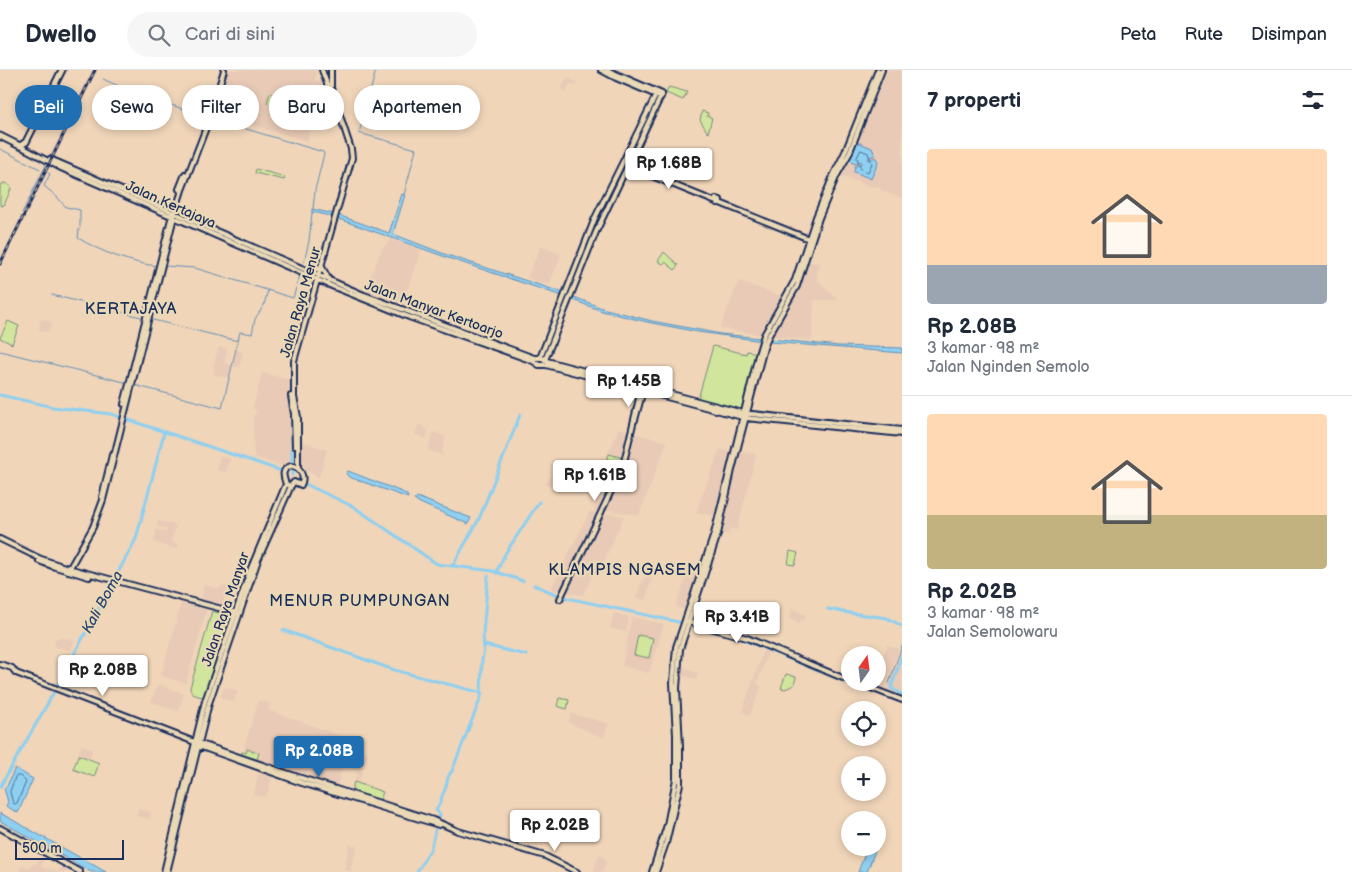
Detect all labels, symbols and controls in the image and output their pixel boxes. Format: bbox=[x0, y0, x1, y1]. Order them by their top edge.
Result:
search box bbox=[127, 12, 477, 57]
text: Dwello bbox=[25, 20, 97, 49]
icon: search bbox=[145, 21, 173, 49]
text: Cari di sini bbox=[185, 23, 275, 46]
text: Peta bbox=[1120, 24, 1156, 45]
text: Rute bbox=[1184, 24, 1223, 45]
text: Disimpan bbox=[1251, 24, 1327, 45]
chip: Beli bbox=[15, 85, 82, 130]
chip: Sewa bbox=[92, 85, 172, 130]
chip: Filter bbox=[182, 85, 259, 130]
chip: Baru bbox=[269, 85, 344, 130]
chip: Apartemen bbox=[354, 85, 480, 130]
icon: filters bbox=[1299, 86, 1327, 114]
text: 7 properti bbox=[927, 88, 1021, 113]
pin: Rp 1.68B bbox=[617, 148, 721, 190]
text: Rp 1.68B bbox=[636, 154, 702, 173]
street label: Jalan Kertajaya bbox=[123, 177, 219, 232]
icon: home bbox=[1082, 181, 1172, 271]
street label: Jalan Raya Menur bbox=[277, 244, 325, 359]
street label: Jalan Manyar Kertoarjo bbox=[362, 276, 506, 343]
district label: KERTAJAYA bbox=[85, 300, 177, 319]
text: Rp 2.08B bbox=[927, 314, 1017, 339]
text: 3 kamar · 98 m² bbox=[927, 339, 1039, 358]
text: Jalan Nginden Semolo bbox=[927, 358, 1090, 377]
pin: Rp 1.45B bbox=[577, 366, 681, 408]
text: Rp 1.45B bbox=[597, 372, 661, 391]
icon: home bbox=[1082, 447, 1172, 537]
pin: Rp 1.61B bbox=[543, 460, 647, 502]
text: Rp 1.61B bbox=[564, 466, 626, 485]
street label: Jalan Raya Manyar bbox=[198, 549, 253, 669]
district label: KLAMPIS NGASEM bbox=[548, 561, 702, 580]
water label: Kali Boma bbox=[77, 568, 127, 637]
text: Rp 2.02B bbox=[927, 579, 1017, 604]
district label: MENUR PUMPUNGAN bbox=[269, 592, 451, 611]
pin: Rp 3.41B bbox=[685, 602, 789, 644]
text: 3 kamar · 98 m² bbox=[927, 604, 1039, 623]
text: Rp 3.41B bbox=[705, 608, 769, 627]
text: Jalan Semolowaru bbox=[927, 623, 1058, 642]
north arrow bbox=[841, 646, 886, 691]
map controls bbox=[841, 646, 886, 856]
pin: Rp 2.08B bbox=[51, 654, 155, 697]
text: Rp 2.08B bbox=[69, 661, 137, 680]
button: locate bbox=[841, 701, 886, 746]
pin: Rp 2.08B bbox=[267, 736, 371, 778]
text: Rp 2.08B bbox=[285, 742, 353, 761]
button: + bbox=[841, 756, 886, 801]
pin: Rp 2.02B bbox=[503, 810, 607, 852]
button: − bbox=[841, 811, 886, 856]
text: Rp 2.02B bbox=[521, 816, 589, 835]
scale bar bbox=[15, 837, 124, 860]
text: 500 m bbox=[22, 840, 62, 857]

